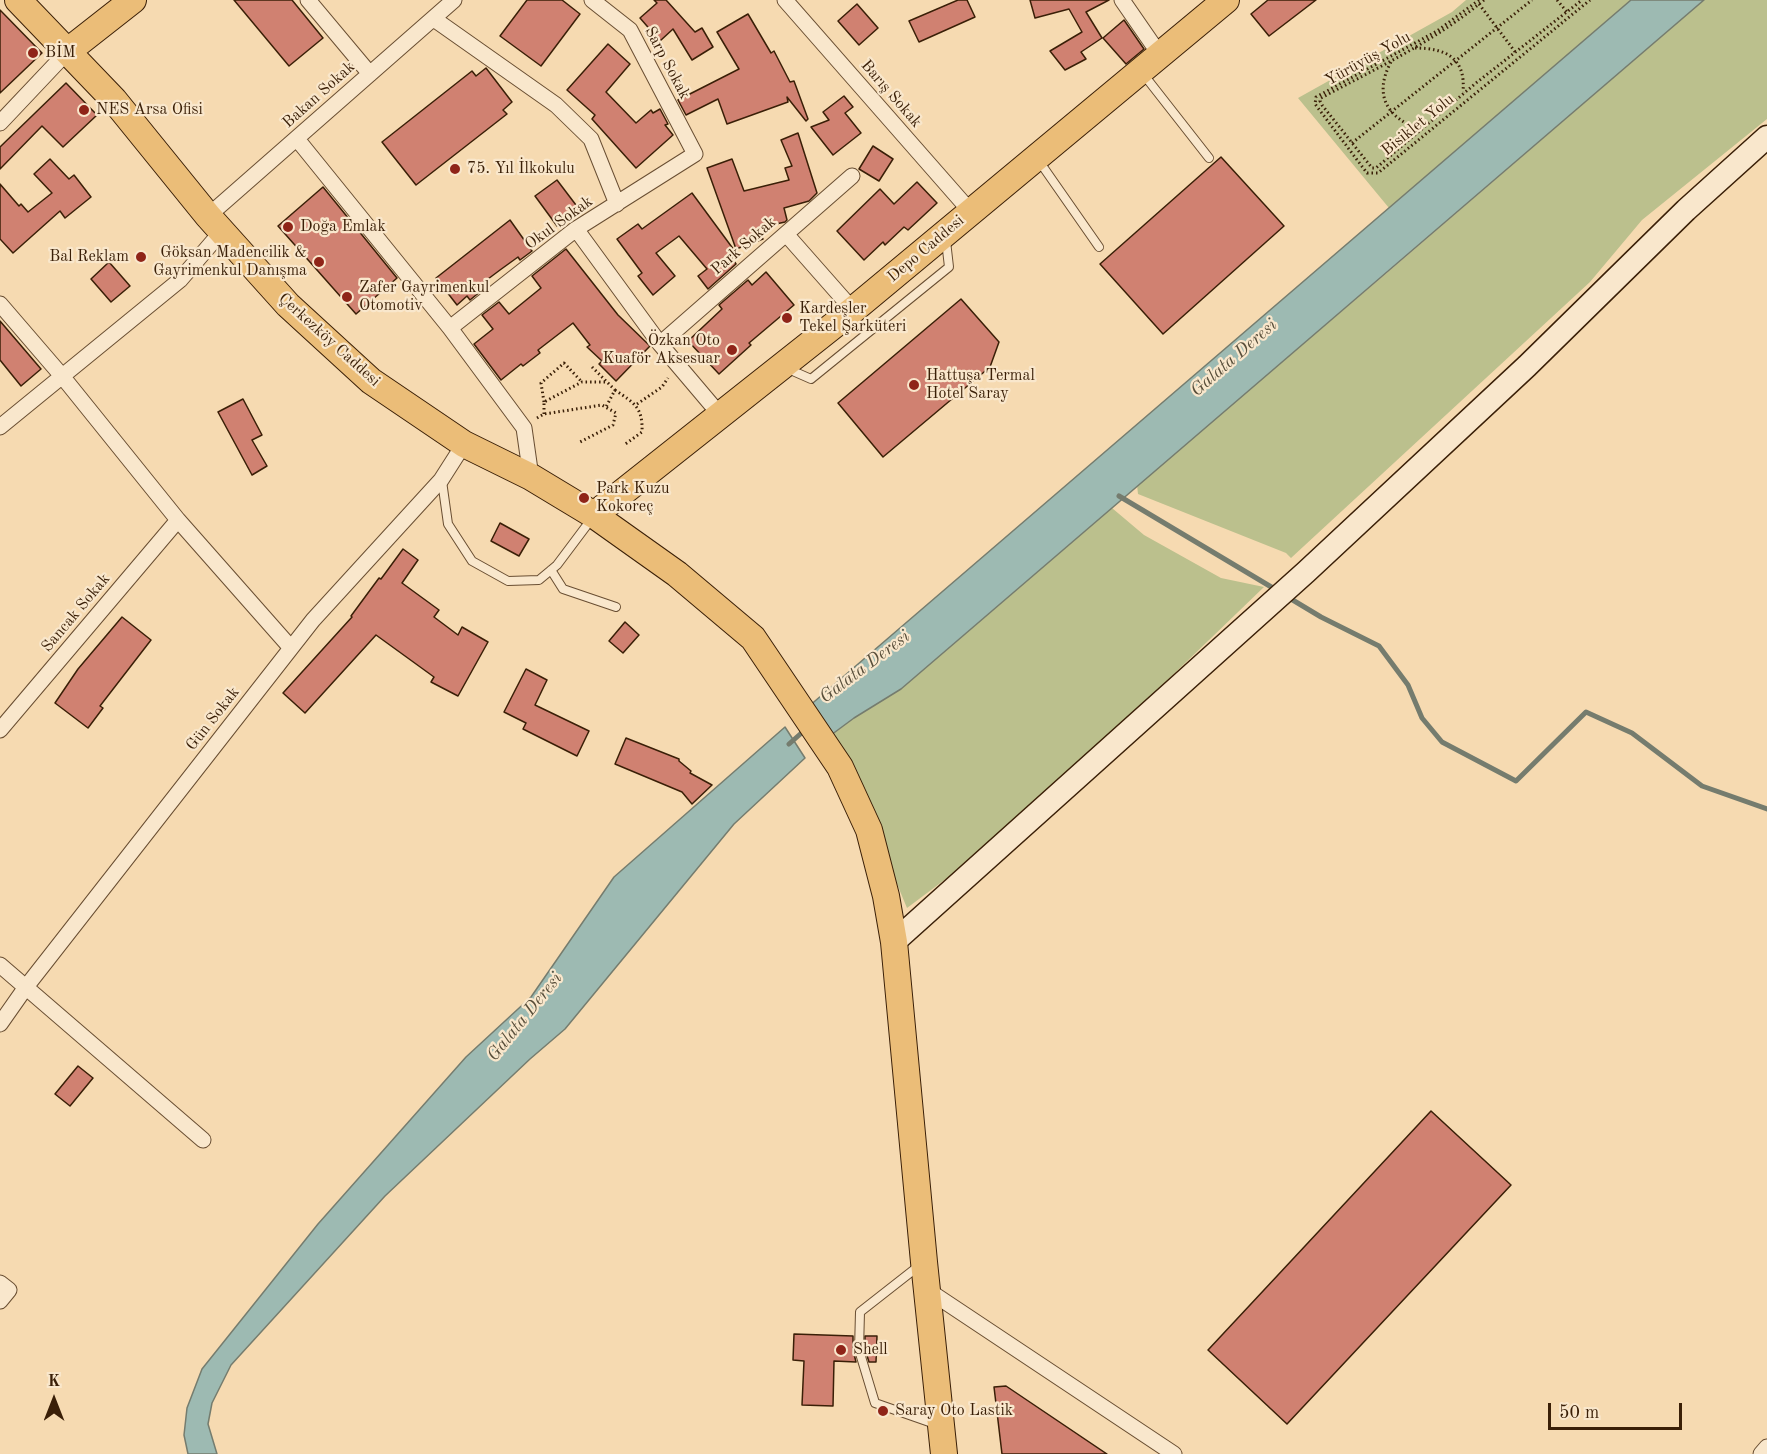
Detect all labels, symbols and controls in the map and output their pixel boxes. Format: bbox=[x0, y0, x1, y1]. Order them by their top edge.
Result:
street label: Sarp Sokak bbox=[640, 23, 694, 103]
street label: Yürüyüş Yolu bbox=[1322, 28, 1414, 90]
place label: BİM bbox=[45, 43, 76, 63]
marker: BİM bbox=[26, 46, 40, 60]
street label: Barış Sokak bbox=[856, 56, 926, 132]
street label: Bakan Sokak bbox=[279, 58, 359, 132]
street label: Bisiklet Yolu bbox=[1378, 90, 1458, 160]
place label: NES Arsa Ofisi bbox=[96, 100, 203, 120]
marker: NES Arsa Ofisi bbox=[77, 103, 91, 117]
place label: 75. Yıl İlkokulu bbox=[467, 159, 575, 179]
marker: 75. Yıl İlkokulu bbox=[448, 162, 462, 176]
street label: Okul Sokak bbox=[521, 192, 597, 254]
street label: Depo Caddesi bbox=[884, 211, 968, 287]
street label: Park Sokak bbox=[708, 213, 780, 279]
place label: Doğa Emlak bbox=[300, 217, 386, 237]
marker: Doğa Emlak bbox=[281, 220, 295, 234]
place label: Göksan Madencilik & Gayrimenkul Danışma bbox=[153, 243, 307, 281]
place label: Bal Reklam bbox=[49, 247, 129, 267]
marker: Bal Reklam bbox=[134, 250, 148, 264]
marker: Göksan Madencilik & Gayrimenkul Danışma bbox=[312, 255, 326, 269]
place label: Zafer Gayrimenkul Otomotiv bbox=[359, 278, 489, 316]
street label: Çerkezköy Caddesi bbox=[274, 289, 384, 391]
marker: Zafer Gayrimenkul Otomotiv bbox=[340, 290, 354, 304]
place label: Kardeşler Tekel Şarküteri bbox=[799, 299, 906, 337]
marker: Kardeşler Tekel Şarküteri bbox=[780, 311, 794, 325]
water label: Galata Deresi bbox=[1186, 314, 1282, 402]
place label: Özkan Oto Kuaför Aksesuar bbox=[602, 331, 720, 369]
marker: Özkan Oto Kuaför Aksesuar bbox=[725, 343, 739, 357]
place label: Hattuşa Termal Hotel Saray bbox=[926, 366, 1035, 404]
marker: Hattuşa Termal Hotel Saray bbox=[907, 378, 921, 392]
place label: Park Kuzu Kokoreç bbox=[596, 479, 670, 517]
marker: Park Kuzu Kokoreç bbox=[577, 491, 591, 505]
street label: Sancak Sokak bbox=[38, 570, 114, 656]
water label: Galata Deresi bbox=[815, 626, 915, 708]
street label: Gün Sokak bbox=[182, 683, 244, 755]
water label: Galata Deresi bbox=[483, 968, 567, 1066]
place label: Shell bbox=[853, 1340, 888, 1360]
marker: Shell bbox=[834, 1343, 848, 1357]
north arrow bbox=[24, 1370, 84, 1430]
text: K bbox=[48, 1374, 60, 1390]
scale bar bbox=[1551, 1391, 1684, 1429]
place label: Saray Oto Lastik bbox=[895, 1401, 1013, 1421]
marker: Saray Oto Lastik bbox=[876, 1404, 890, 1418]
text: 50 m bbox=[1559, 1404, 1599, 1422]

